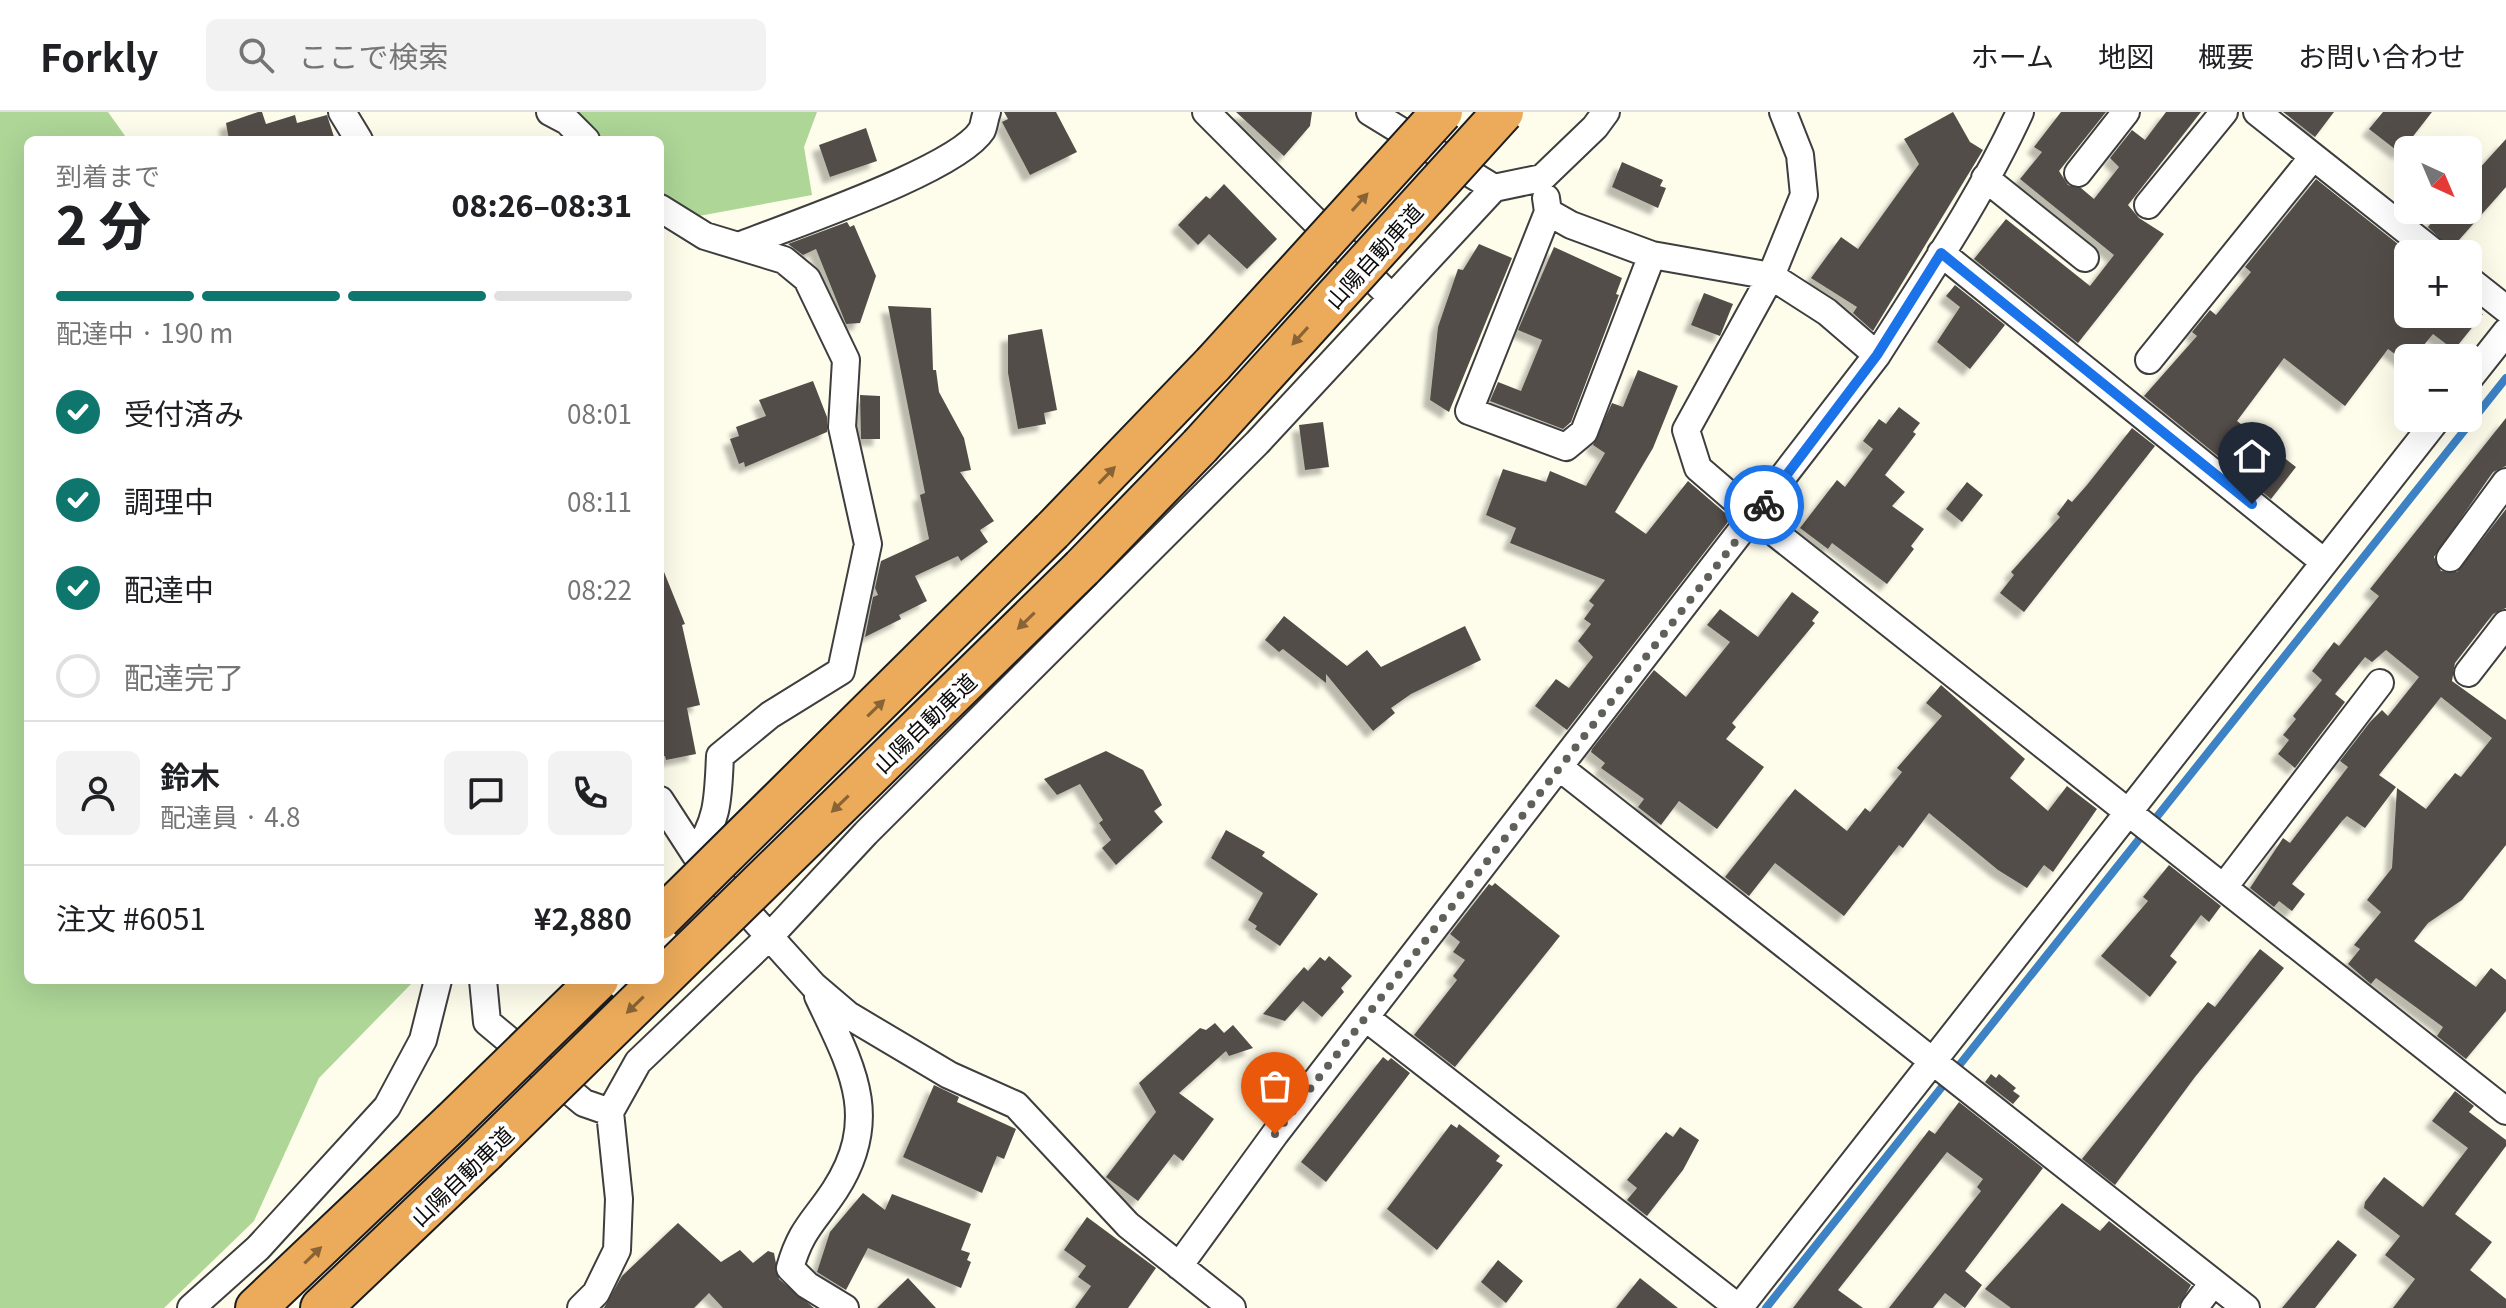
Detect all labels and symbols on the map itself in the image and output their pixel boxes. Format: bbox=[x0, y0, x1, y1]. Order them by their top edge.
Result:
north arrow bbox=[2394, 136, 2482, 224]
one-way arrow bbox=[1350, 193, 1368, 212]
street label: 山陽自動車道 bbox=[1317, 195, 1429, 315]
one-way arrow bbox=[1291, 326, 1309, 345]
pin bbox=[2218, 422, 2286, 504]
courier bbox=[1724, 465, 1804, 545]
one-way arrow bbox=[1097, 466, 1115, 485]
one-way arrow bbox=[1017, 612, 1036, 630]
street label: 山陽自動車道 bbox=[865, 665, 983, 779]
one-way arrow bbox=[866, 699, 885, 718]
one-way arrow bbox=[831, 794, 850, 812]
one-way arrow bbox=[626, 995, 645, 1014]
pin bbox=[1241, 1052, 1309, 1134]
street label: 山陽自動車道 bbox=[402, 1118, 520, 1232]
one-way arrow bbox=[303, 1246, 322, 1264]

